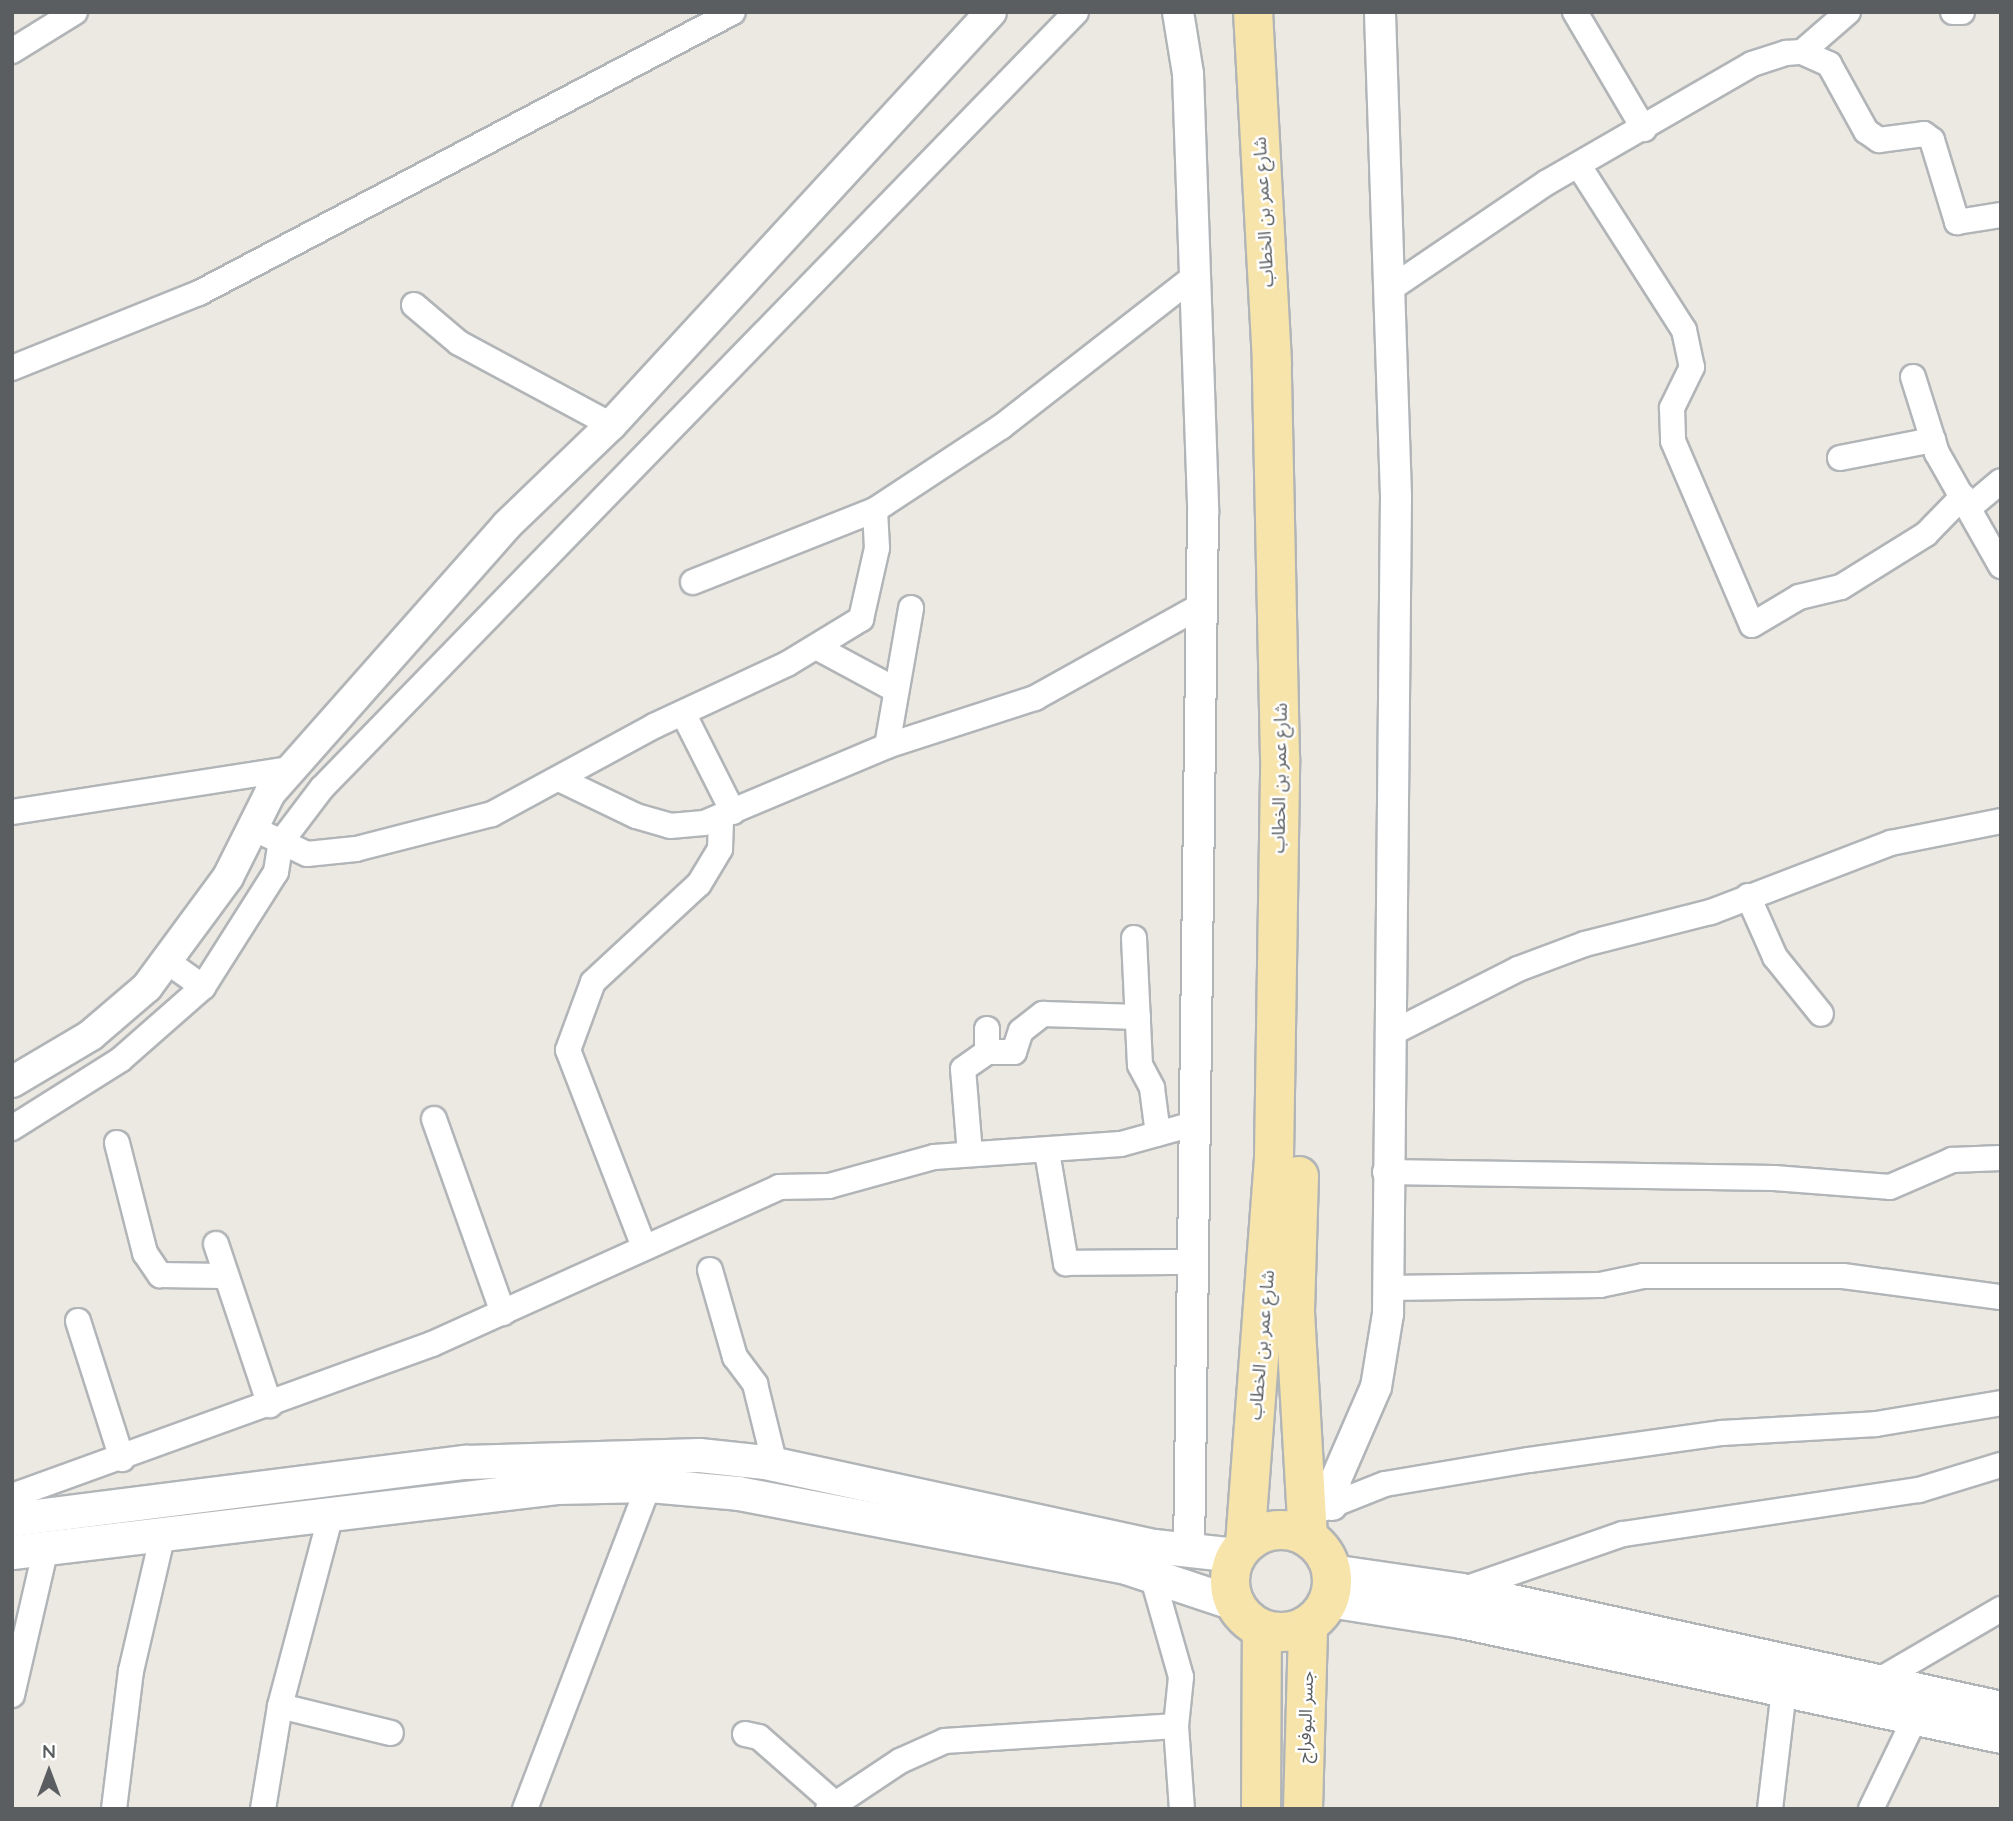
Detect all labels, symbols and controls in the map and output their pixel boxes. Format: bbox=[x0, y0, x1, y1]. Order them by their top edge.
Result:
street label: شارع عمر بن الخطاب bbox=[1249, 136, 1279, 288]
street label: شارع عمر بن الخطاب bbox=[1268, 702, 1292, 854]
street label: شارع عمر بن الخطاب bbox=[1245, 1269, 1279, 1421]
street label: جسر البوفراج bbox=[1294, 1671, 1318, 1763]
north arrow bbox=[14, 1737, 84, 1807]
text: N bbox=[42, 1739, 56, 1763]

